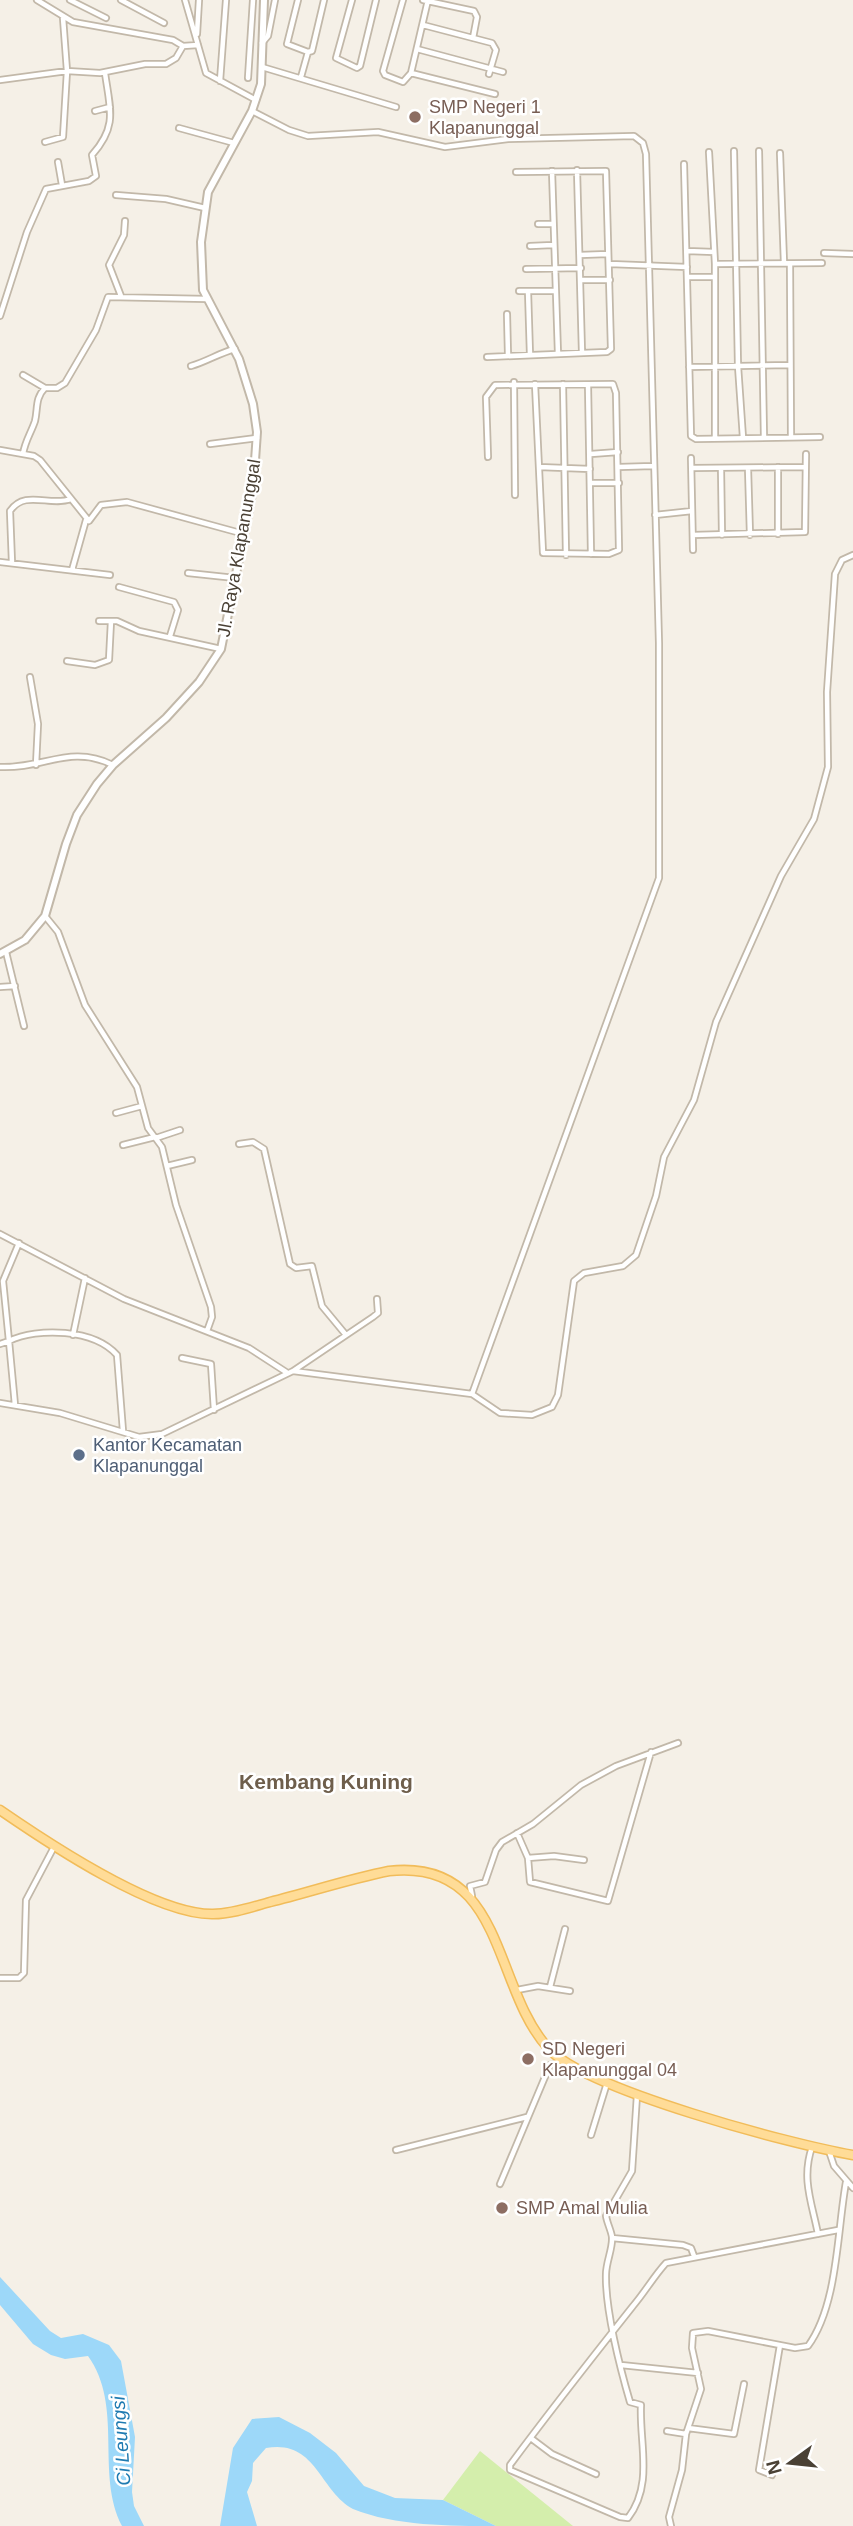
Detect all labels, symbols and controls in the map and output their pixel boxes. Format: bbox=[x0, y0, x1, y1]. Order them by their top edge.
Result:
place label: SMP Negeri 1 Klapanunggal bbox=[429, 97, 541, 138]
marker: SMP Negeri 1 Klapanunggal bbox=[407, 109, 423, 125]
street label: Jl. Raya Klapanunggal bbox=[214, 458, 264, 638]
place label: Kantor Kecamatan Klapanunggal bbox=[93, 1435, 242, 1476]
marker: Kantor Kecamatan Klapanunggal bbox=[71, 1447, 87, 1463]
district label: Kembang Kuning bbox=[239, 1770, 413, 1793]
place label: SD Negeri Klapanunggal 04 bbox=[542, 2039, 677, 2080]
marker: SD Negeri Klapanunggal 04 bbox=[520, 2051, 536, 2067]
place label: SMP Amal Mulia bbox=[516, 2198, 649, 2218]
marker: SMP Amal Mulia bbox=[494, 2200, 510, 2216]
water label: Ci Leungsi bbox=[107, 2395, 135, 2487]
north arrow bbox=[755, 2428, 825, 2498]
text: N bbox=[762, 2458, 786, 2477]

